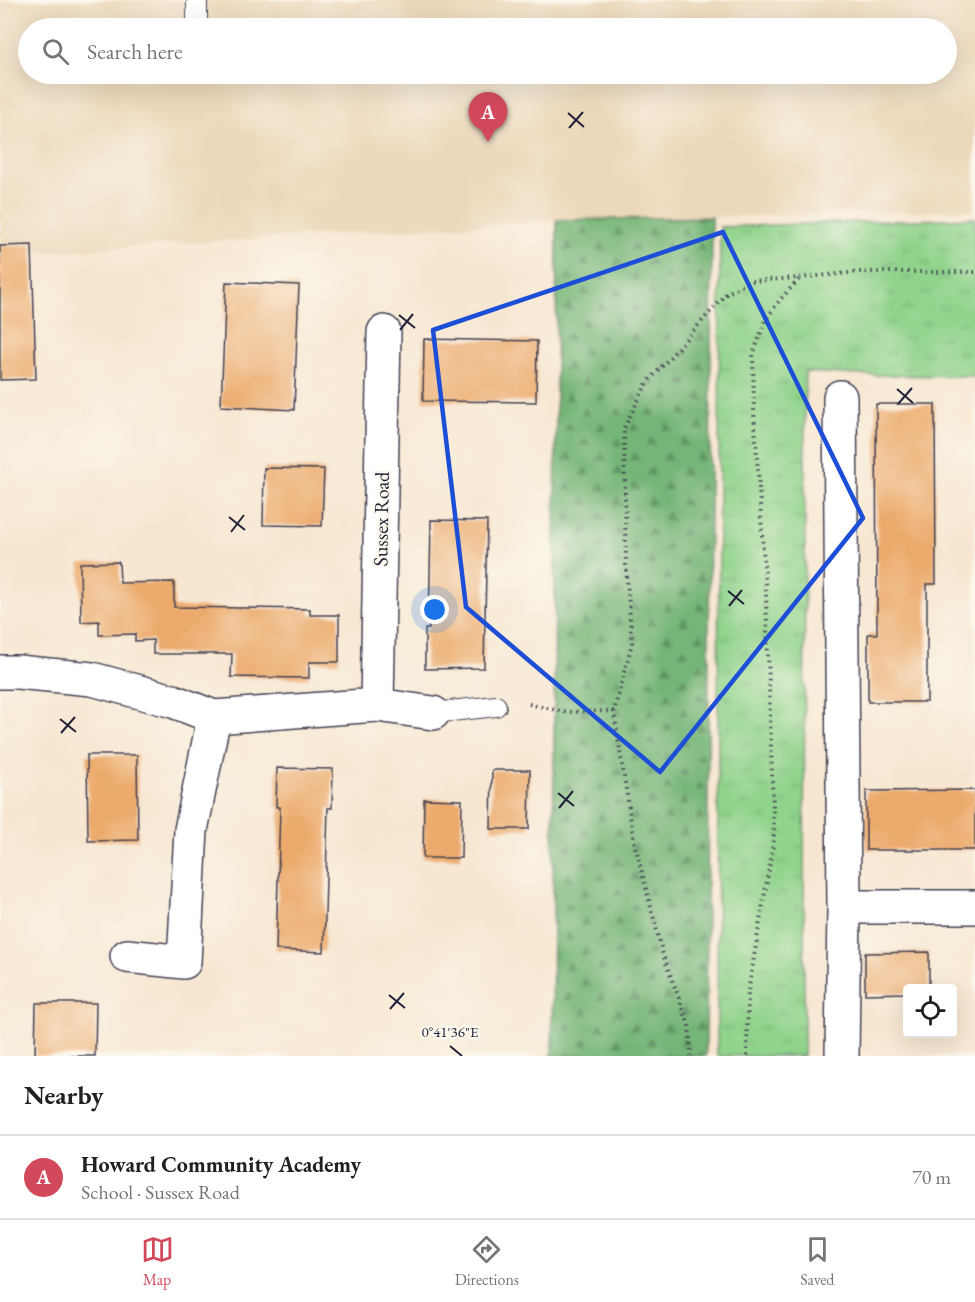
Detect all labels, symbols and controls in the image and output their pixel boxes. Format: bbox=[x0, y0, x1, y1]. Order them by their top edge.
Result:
search box bbox=[18, 18, 957, 84]
icon: search bbox=[39, 35, 72, 68]
text: Search here bbox=[87, 37, 182, 66]
pin: A bbox=[468, 92, 508, 142]
street label: Sussex Road bbox=[367, 471, 395, 567]
your location bbox=[420, 595, 449, 624]
map controls bbox=[903, 984, 957, 1038]
button: locate bbox=[903, 984, 957, 1038]
text: 0°41'36"E bbox=[422, 1022, 479, 1041]
text: Nearby bbox=[24, 1078, 104, 1112]
text: Howard Community Academy bbox=[81, 1150, 361, 1179]
text: A bbox=[36, 1164, 51, 1190]
text: 70 m bbox=[912, 1164, 951, 1190]
text: School · Sussex Road bbox=[81, 1179, 240, 1205]
tab: Map bbox=[141, 1233, 174, 1290]
tab: Directions bbox=[455, 1233, 519, 1290]
tab: Saved bbox=[800, 1233, 834, 1290]

